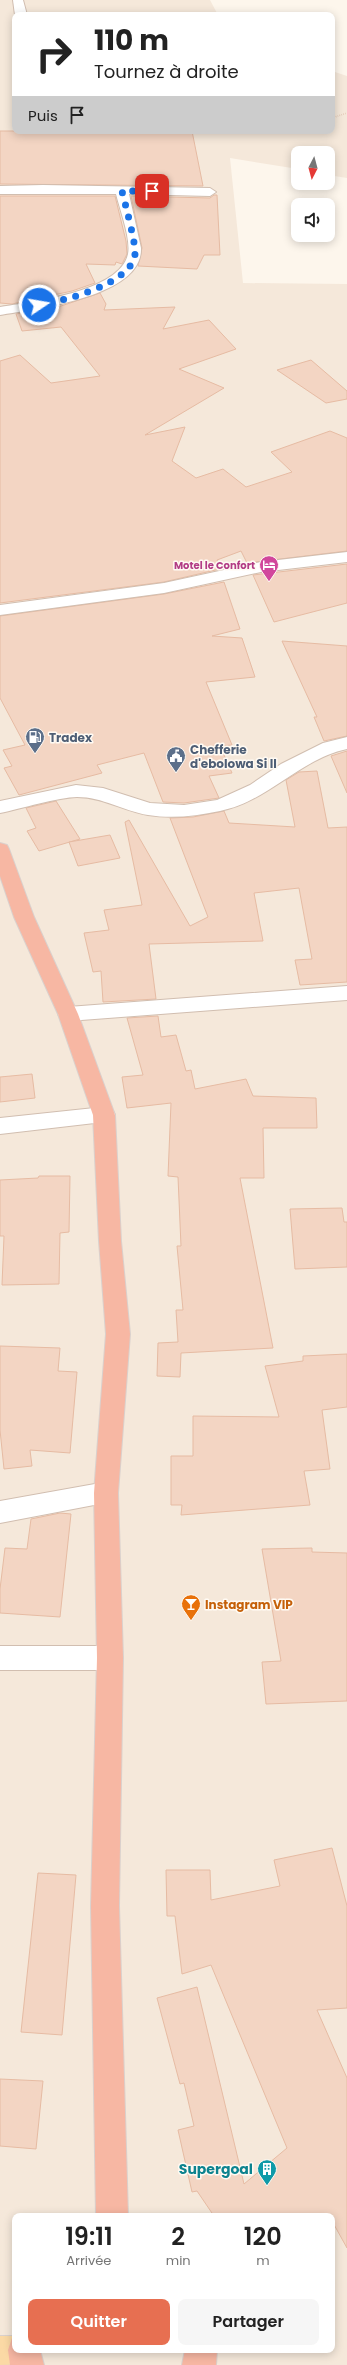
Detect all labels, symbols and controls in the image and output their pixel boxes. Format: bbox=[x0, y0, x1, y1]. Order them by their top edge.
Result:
text: 110 m bbox=[94, 21, 169, 60]
icon: right bbox=[28, 28, 80, 80]
text: Tournez à droite bbox=[94, 59, 239, 84]
icon: arrive bbox=[66, 104, 88, 126]
text: Puis bbox=[28, 105, 58, 126]
north arrow bbox=[291, 146, 335, 190]
map controls bbox=[291, 146, 335, 242]
pin bbox=[135, 174, 169, 208]
icon: arrive bbox=[141, 180, 163, 202]
button: sound bbox=[291, 198, 335, 242]
position arrow bbox=[18, 284, 60, 326]
hotel icon: Motel le Confort bbox=[258, 554, 280, 582]
place label: Motel le Confort bbox=[174, 558, 255, 573]
fuel station icon: Tradex bbox=[24, 726, 46, 754]
place label: Tradex bbox=[49, 729, 93, 746]
place label: Chefferie d'ebolowa Si II bbox=[190, 741, 277, 772]
public building icon: Chefferie d'ebolowa Si II bbox=[165, 745, 187, 773]
bar icon: Instagram VIP bbox=[180, 1593, 202, 1621]
place label: Instagram VIP bbox=[205, 1596, 293, 1613]
building icon: Supergoal bbox=[256, 2158, 278, 2186]
place label: Supergoal bbox=[179, 2159, 253, 2179]
text: 19:11 bbox=[65, 2220, 113, 2253]
text: 2 bbox=[171, 2220, 185, 2253]
text: 120 bbox=[244, 2220, 282, 2253]
text: Arrivée bbox=[66, 2251, 111, 2270]
text: min bbox=[166, 2251, 191, 2270]
text: m bbox=[256, 2251, 270, 2270]
button: Quitter bbox=[28, 2299, 170, 2345]
button: Partager bbox=[178, 2299, 319, 2345]

